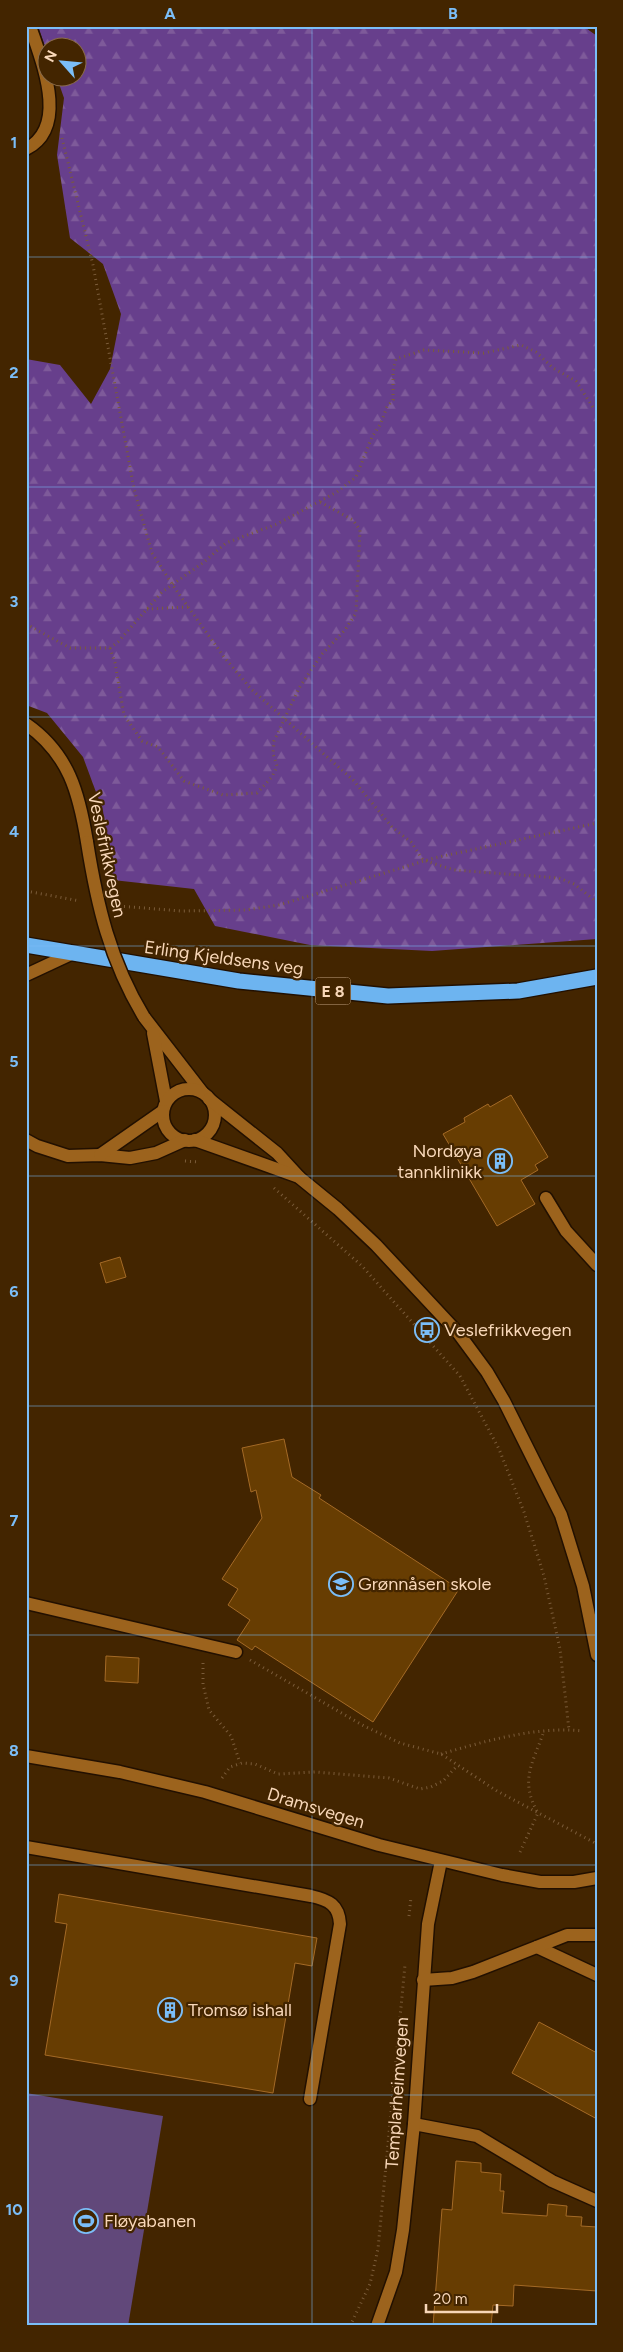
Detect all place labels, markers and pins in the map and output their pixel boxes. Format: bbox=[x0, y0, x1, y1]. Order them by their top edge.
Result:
place label: Nordøya tannklinikk bbox=[397, 1140, 482, 1183]
building icon: Nordøya tannklinikk bbox=[487, 1148, 513, 1174]
bus stop icon: Veslefrikkvegen bbox=[414, 1317, 440, 1343]
place label: Veslefrikkvegen bbox=[444, 1319, 572, 1341]
school or university icon: Grønnåsen skole bbox=[328, 1571, 354, 1597]
place label: Grønnåsen skole bbox=[358, 1573, 491, 1595]
building icon: Tromsø ishall bbox=[157, 1997, 183, 2023]
place label: Tromsø ishall bbox=[188, 1999, 292, 2021]
sports icon: Fløyabanen bbox=[73, 2208, 99, 2234]
place label: Fløyabanen bbox=[104, 2210, 196, 2232]

